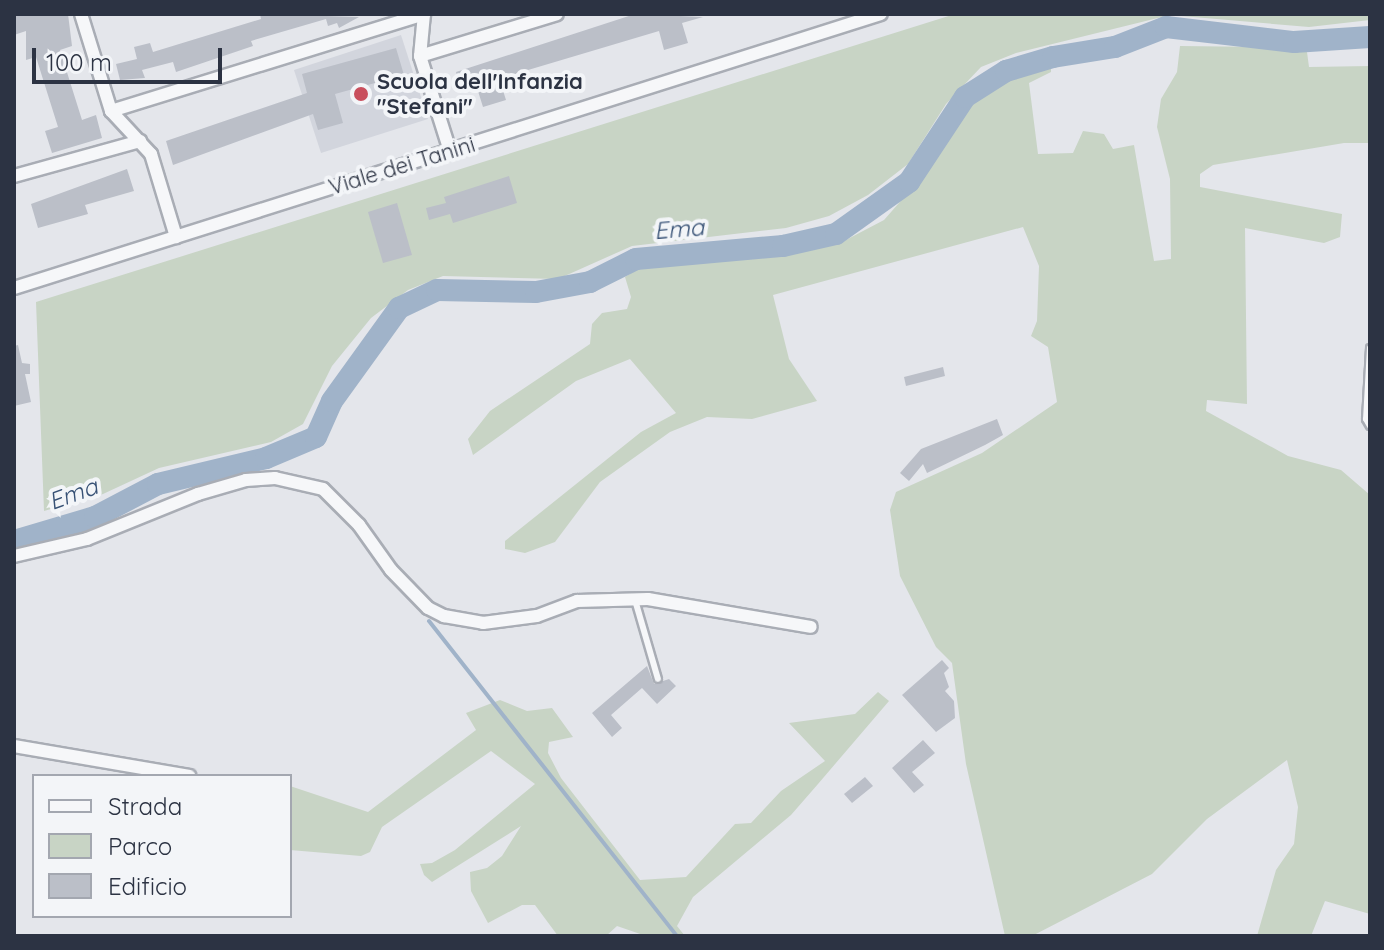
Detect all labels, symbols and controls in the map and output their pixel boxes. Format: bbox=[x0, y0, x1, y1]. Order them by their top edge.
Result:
scale bar bbox=[36, 32, 226, 82]
text: 100 m bbox=[46, 47, 112, 77]
place label: Scuola dell'Infanzia "Stefani" bbox=[377, 68, 583, 120]
marker: Scuola dell'Infanzia "Stefani" bbox=[352, 85, 370, 103]
street label: Viale dei Tanini bbox=[326, 131, 478, 201]
water label: Ema bbox=[653, 212, 705, 246]
water label: Ema bbox=[45, 472, 101, 516]
legend bbox=[32, 774, 292, 918]
text: Strada bbox=[108, 791, 182, 821]
text: Parco bbox=[108, 831, 172, 861]
text: Edificio bbox=[108, 871, 187, 901]

